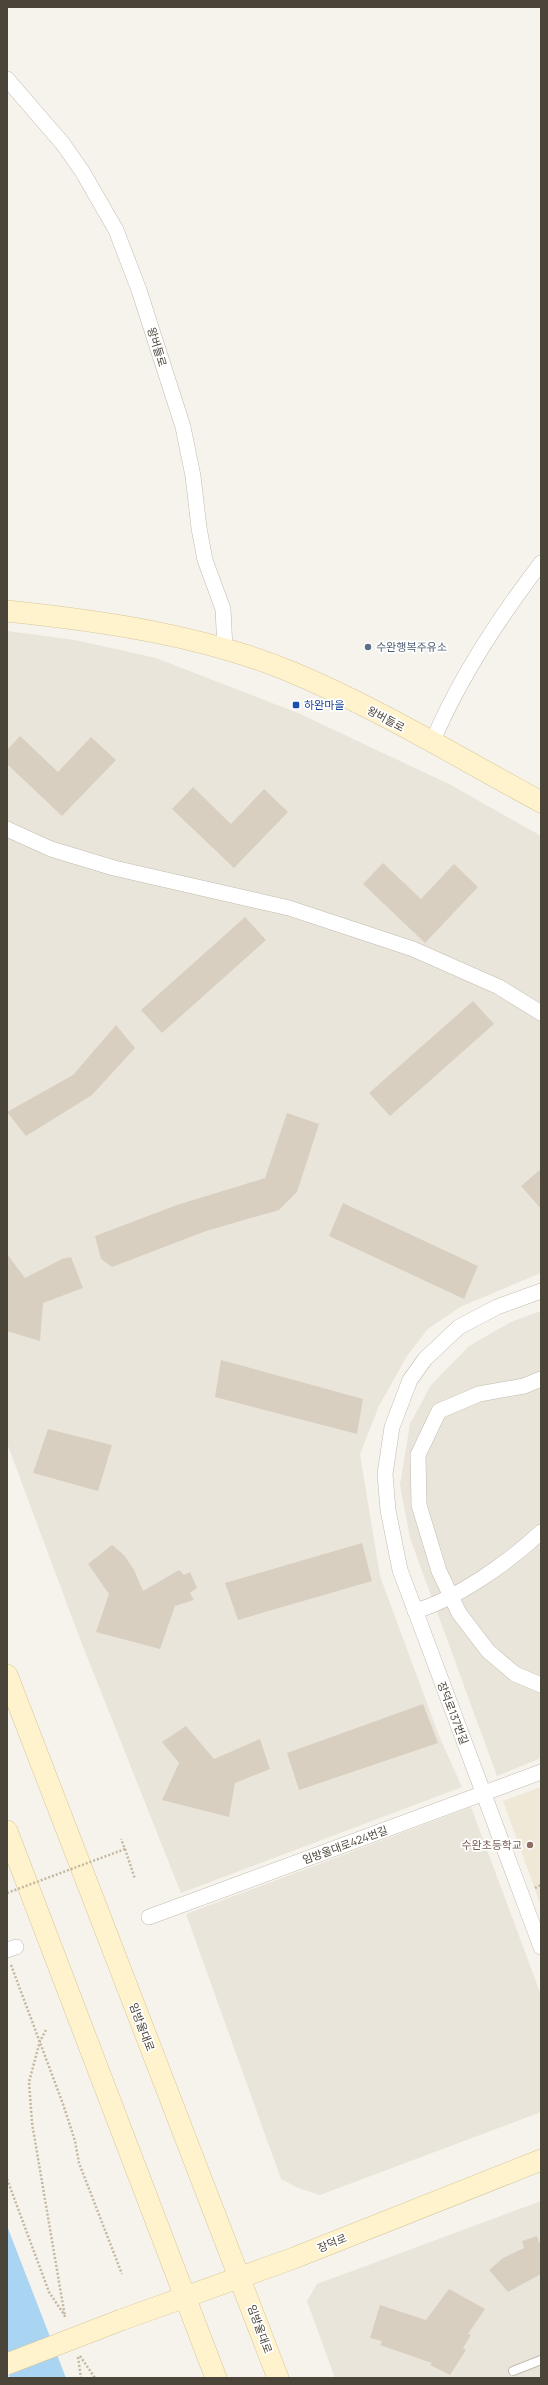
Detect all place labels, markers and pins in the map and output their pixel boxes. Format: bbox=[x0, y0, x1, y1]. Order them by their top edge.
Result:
place label: 수완행복주유소 bbox=[376, 639, 447, 654]
marker: 수완행복주유소 bbox=[363, 642, 373, 652]
place label: 하완마을 bbox=[304, 697, 344, 712]
marker: 하완마을 bbox=[291, 700, 301, 710]
place label: 수완초등학교 bbox=[461, 1837, 522, 1852]
marker: 수완초등학교 bbox=[525, 1840, 535, 1850]

